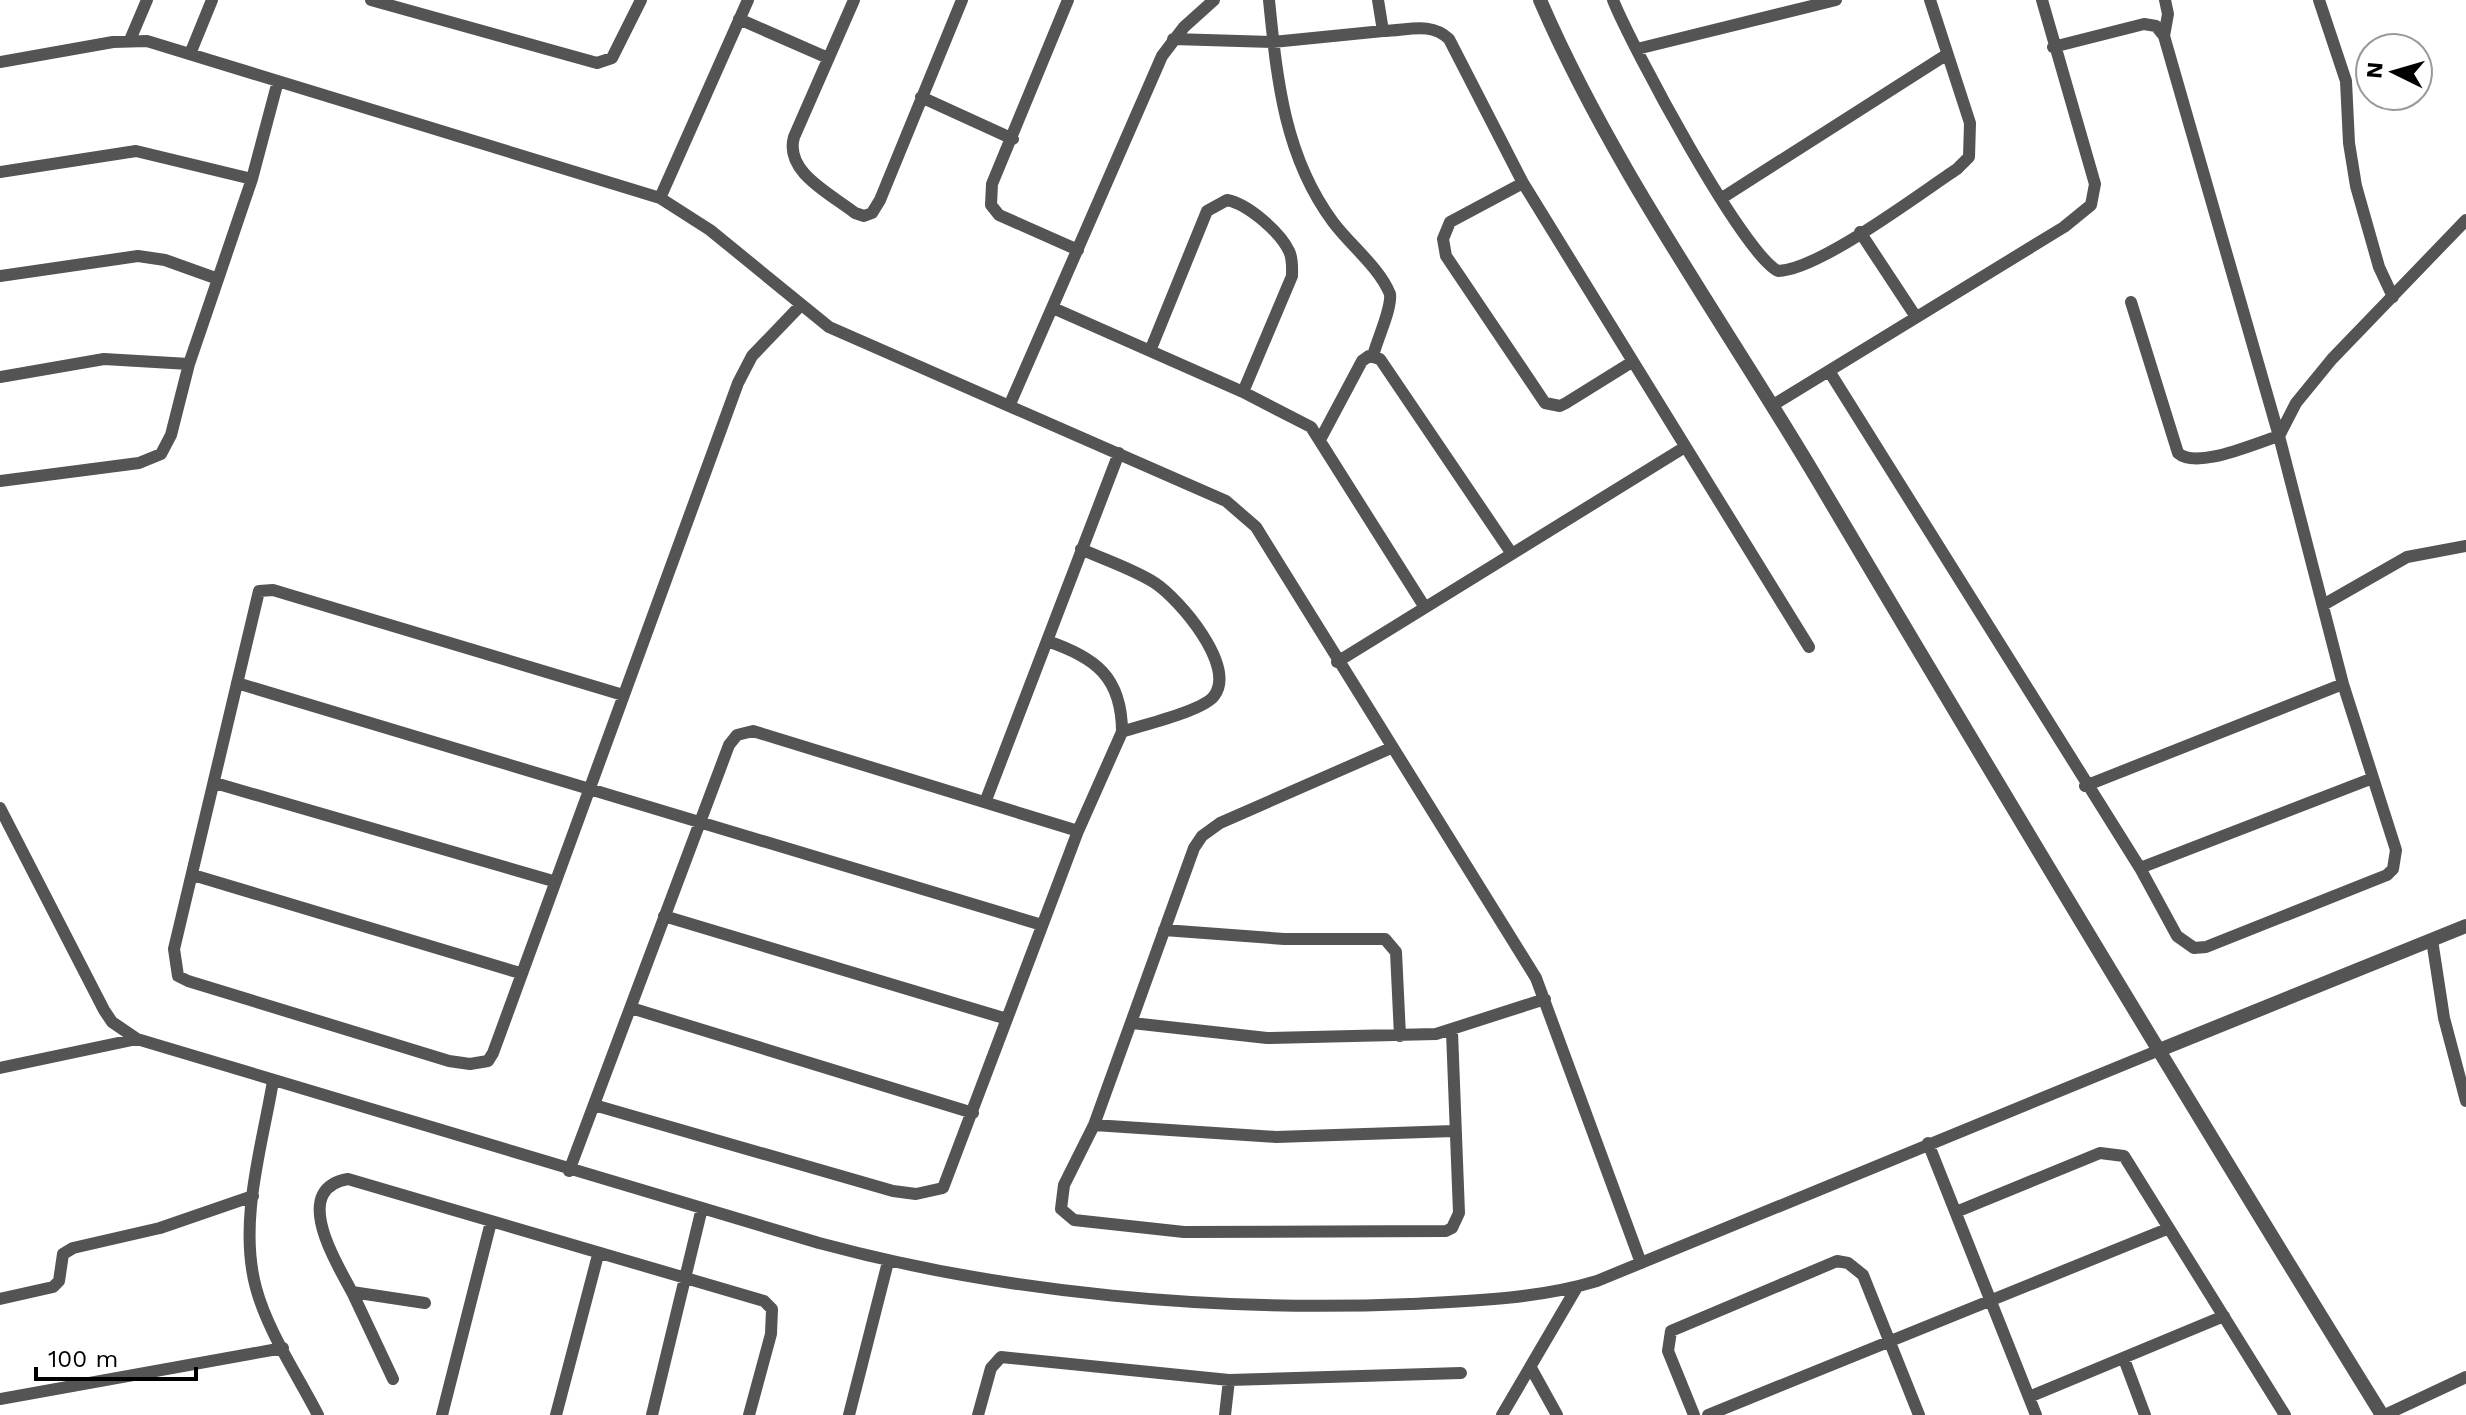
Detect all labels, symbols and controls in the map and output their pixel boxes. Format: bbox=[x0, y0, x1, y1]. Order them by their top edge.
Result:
north arrow bbox=[2354, 32, 2434, 112]
text: N bbox=[2361, 61, 2388, 80]
scale bar bbox=[36, 1331, 196, 1381]
text: 100 m bbox=[48, 1345, 118, 1373]

